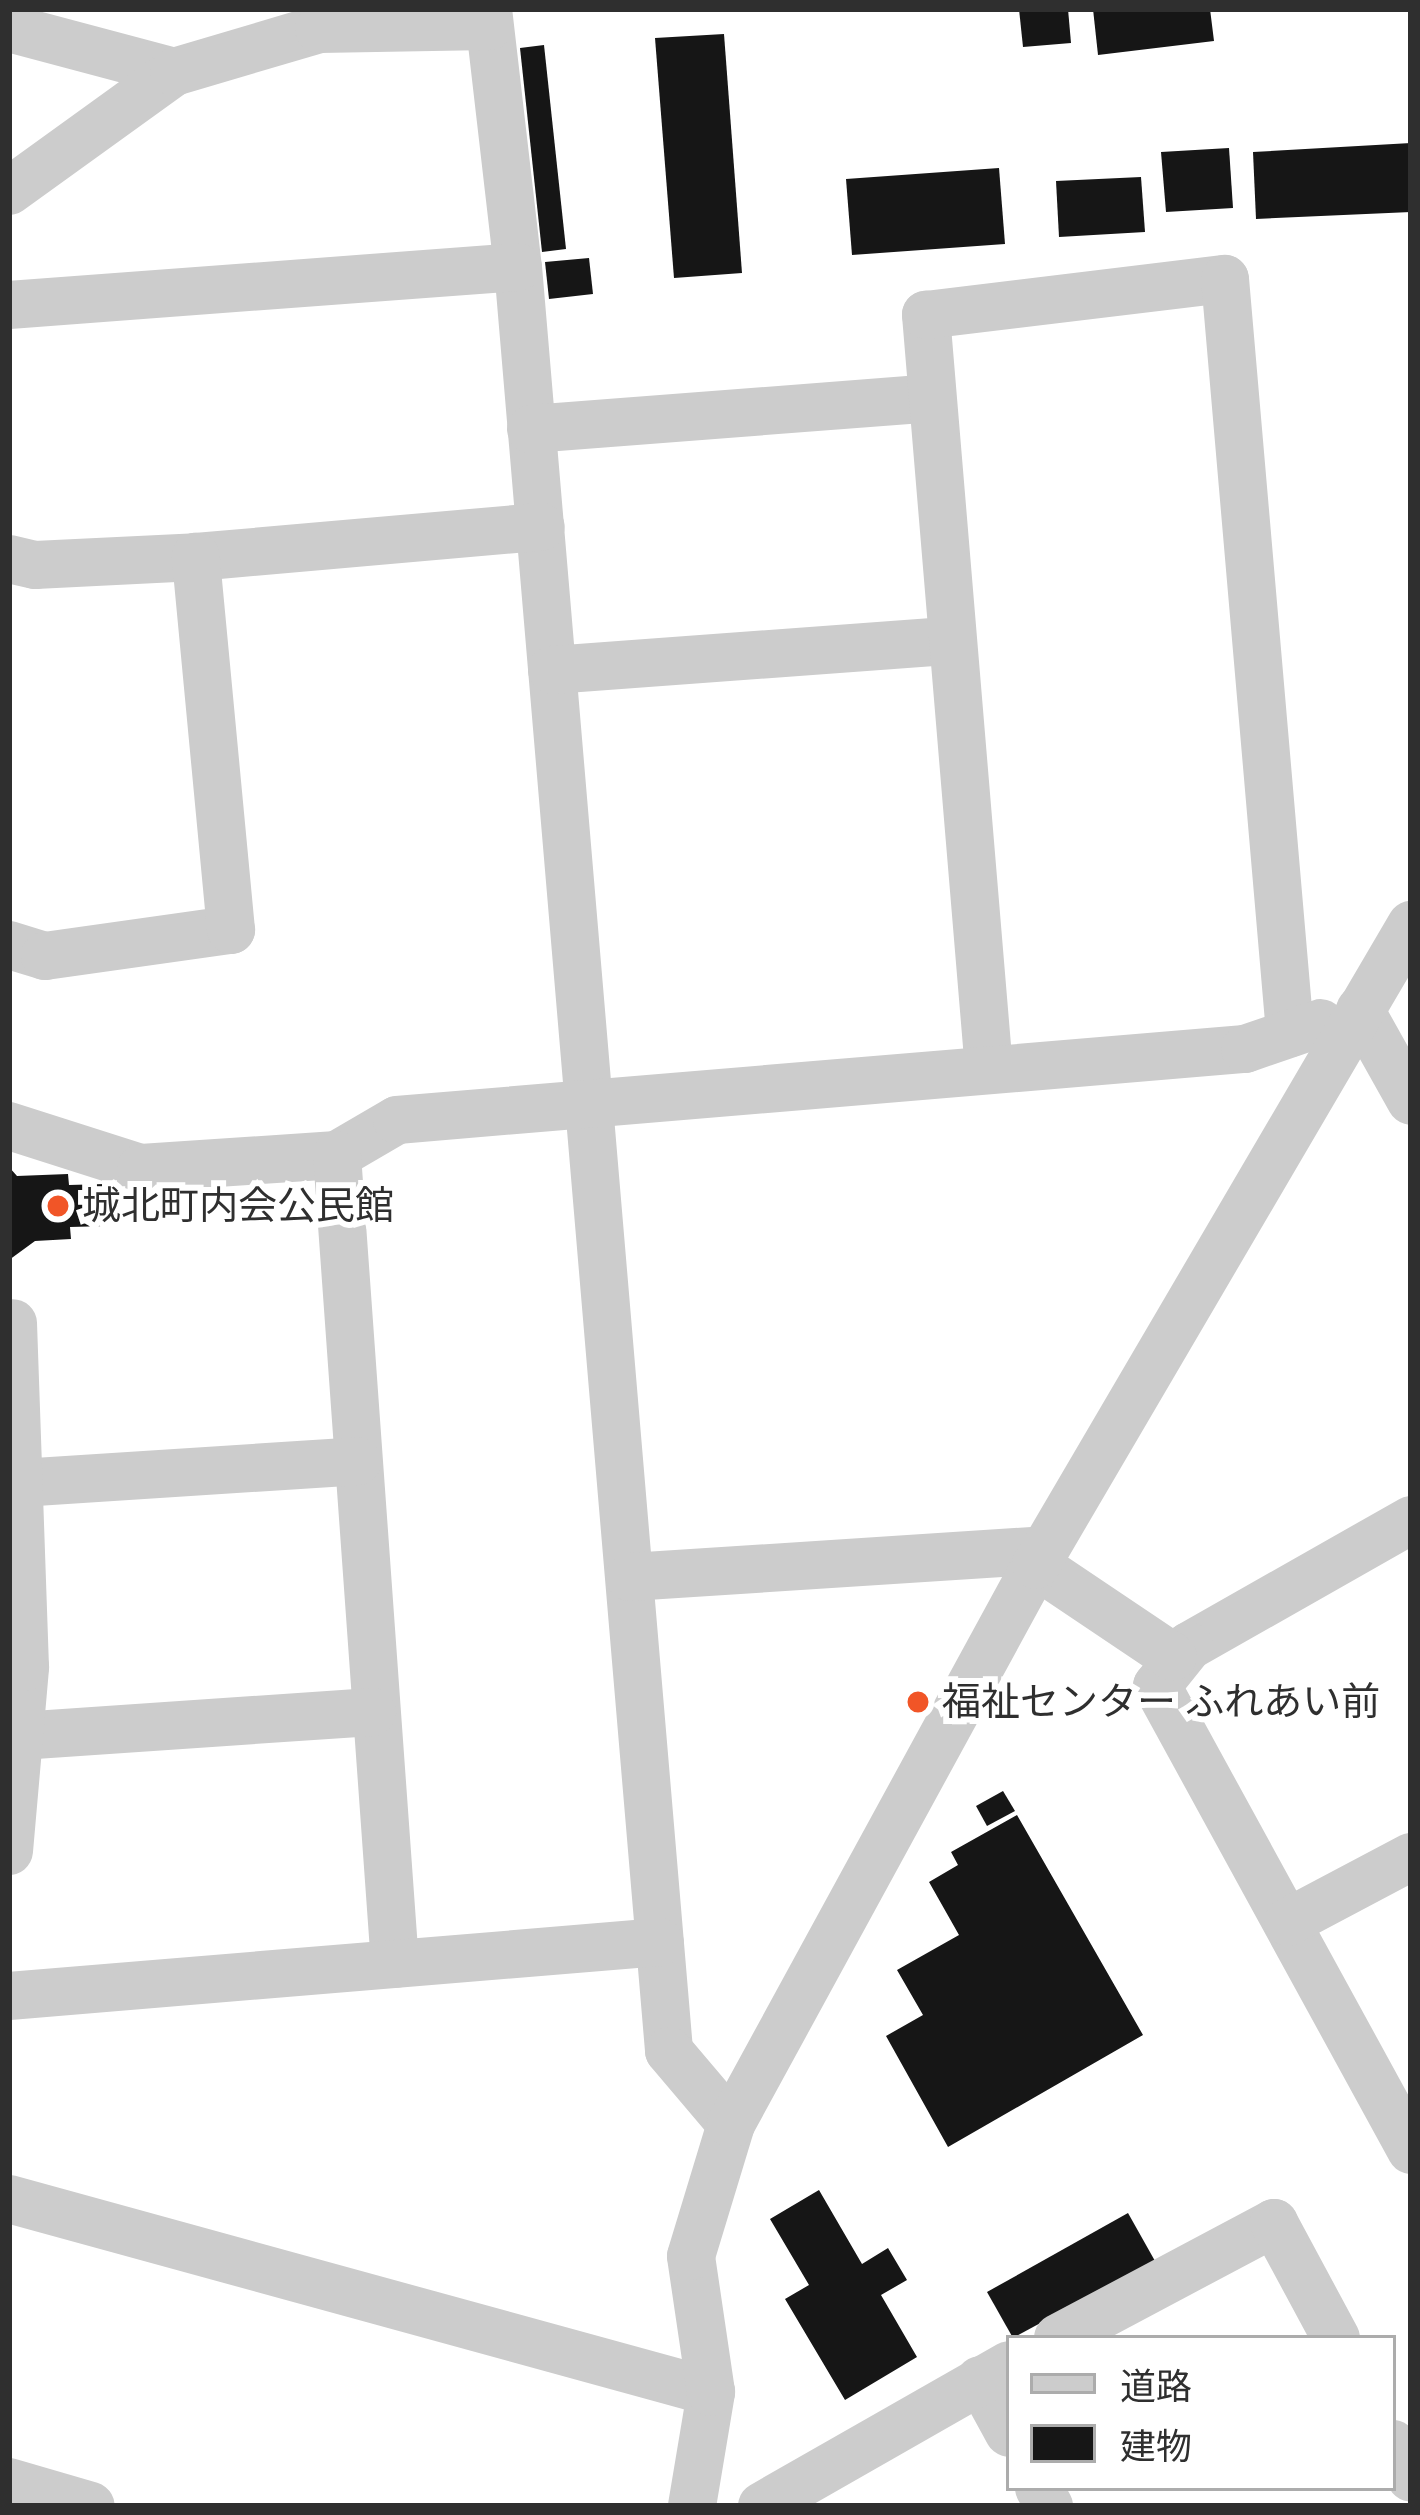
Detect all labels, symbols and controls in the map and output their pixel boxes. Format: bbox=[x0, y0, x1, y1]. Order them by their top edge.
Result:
place label: 城北町内会公民館 bbox=[82, 1183, 394, 1229]
marker: 城北町内会公民館 bbox=[45, 1193, 71, 1219]
place label: 福祉センター ふれあい前 bbox=[942, 1679, 1380, 1725]
marker: 福祉センター ふれあい前 bbox=[905, 1689, 931, 1715]
legend bbox=[1006, 2335, 1396, 2491]
text: 道路 bbox=[1120, 2365, 1192, 2409]
text: 建物 bbox=[1120, 2425, 1192, 2469]

